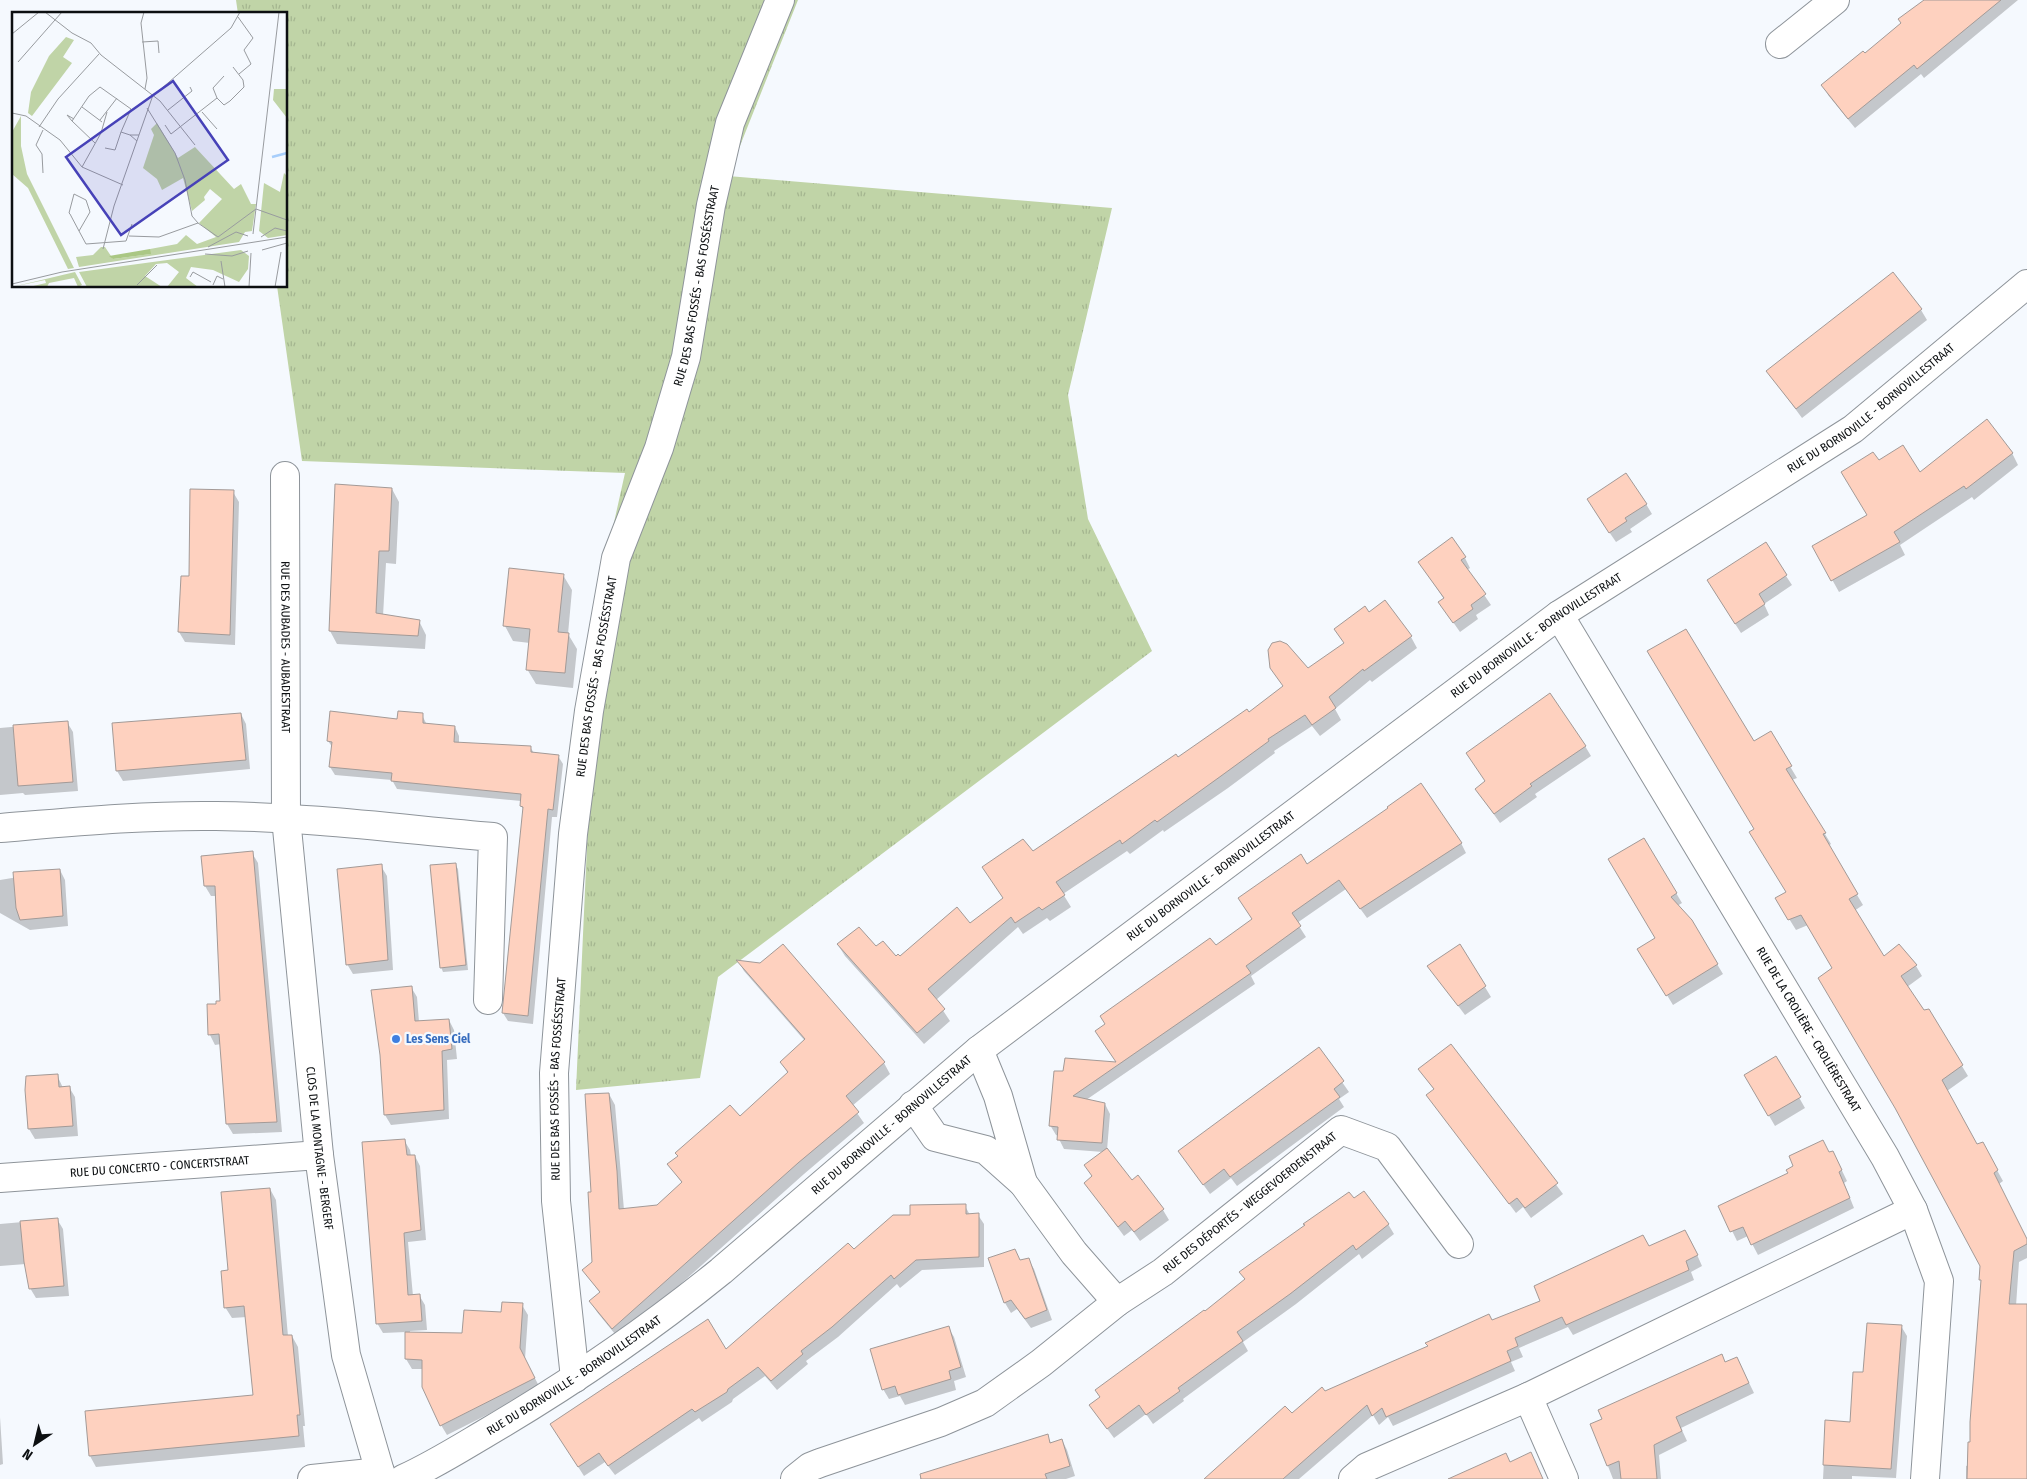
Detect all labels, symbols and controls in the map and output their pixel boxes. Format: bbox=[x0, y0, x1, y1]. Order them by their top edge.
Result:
inset map bbox=[12, 12, 288, 288]
street label: RUE DES BAS FOSSÉS - BAS FOSSÉSSTRAAT bbox=[671, 184, 722, 388]
street label: RUE DU BORNOVILLE - BORNOVILLESTRAAT bbox=[1785, 340, 1958, 476]
street label: RUE DES AUBADES - AUBADESTRAAT bbox=[278, 561, 293, 733]
street label: RUE DU BORNOVILLE - BORNOVILLESTRAAT bbox=[1448, 570, 1625, 701]
street label: RUE DES BAS FOSSÉS - BAS FOSSÉSSTRAAT bbox=[573, 574, 620, 778]
street label: RUE DU BORNOVILLE - BORNOVILLESTRAAT bbox=[1124, 808, 1298, 944]
street label: RUE DE LA CROLIÈRE - CROLIÈRESTRAAT bbox=[1753, 945, 1864, 1115]
street label: RUE DES BAS FOSSÉS - BAS FOSSÉSSTRAAT bbox=[546, 977, 569, 1181]
place label: Les Sens Ciel bbox=[406, 1032, 471, 1046]
marker: Les Sens Ciel bbox=[390, 1033, 402, 1045]
street label: RUE DU BORNOVILLE - BORNOVILLESTRAAT bbox=[809, 1052, 975, 1197]
street label: CLOS DE LA MONTAGNE - BERGERF bbox=[303, 1066, 336, 1232]
street label: RUE DES DÉPORTÉS - WEGGEVOERDENSTRAAT bbox=[1160, 1129, 1340, 1276]
street label: RUE DU CONCERTO - CONCERTSTRAAT bbox=[69, 1153, 250, 1180]
street label: RUE DU BORNOVILLE - BORNOVILLESTRAAT bbox=[484, 1313, 664, 1438]
north arrow bbox=[10, 1419, 60, 1469]
text: N bbox=[20, 1445, 36, 1464]

